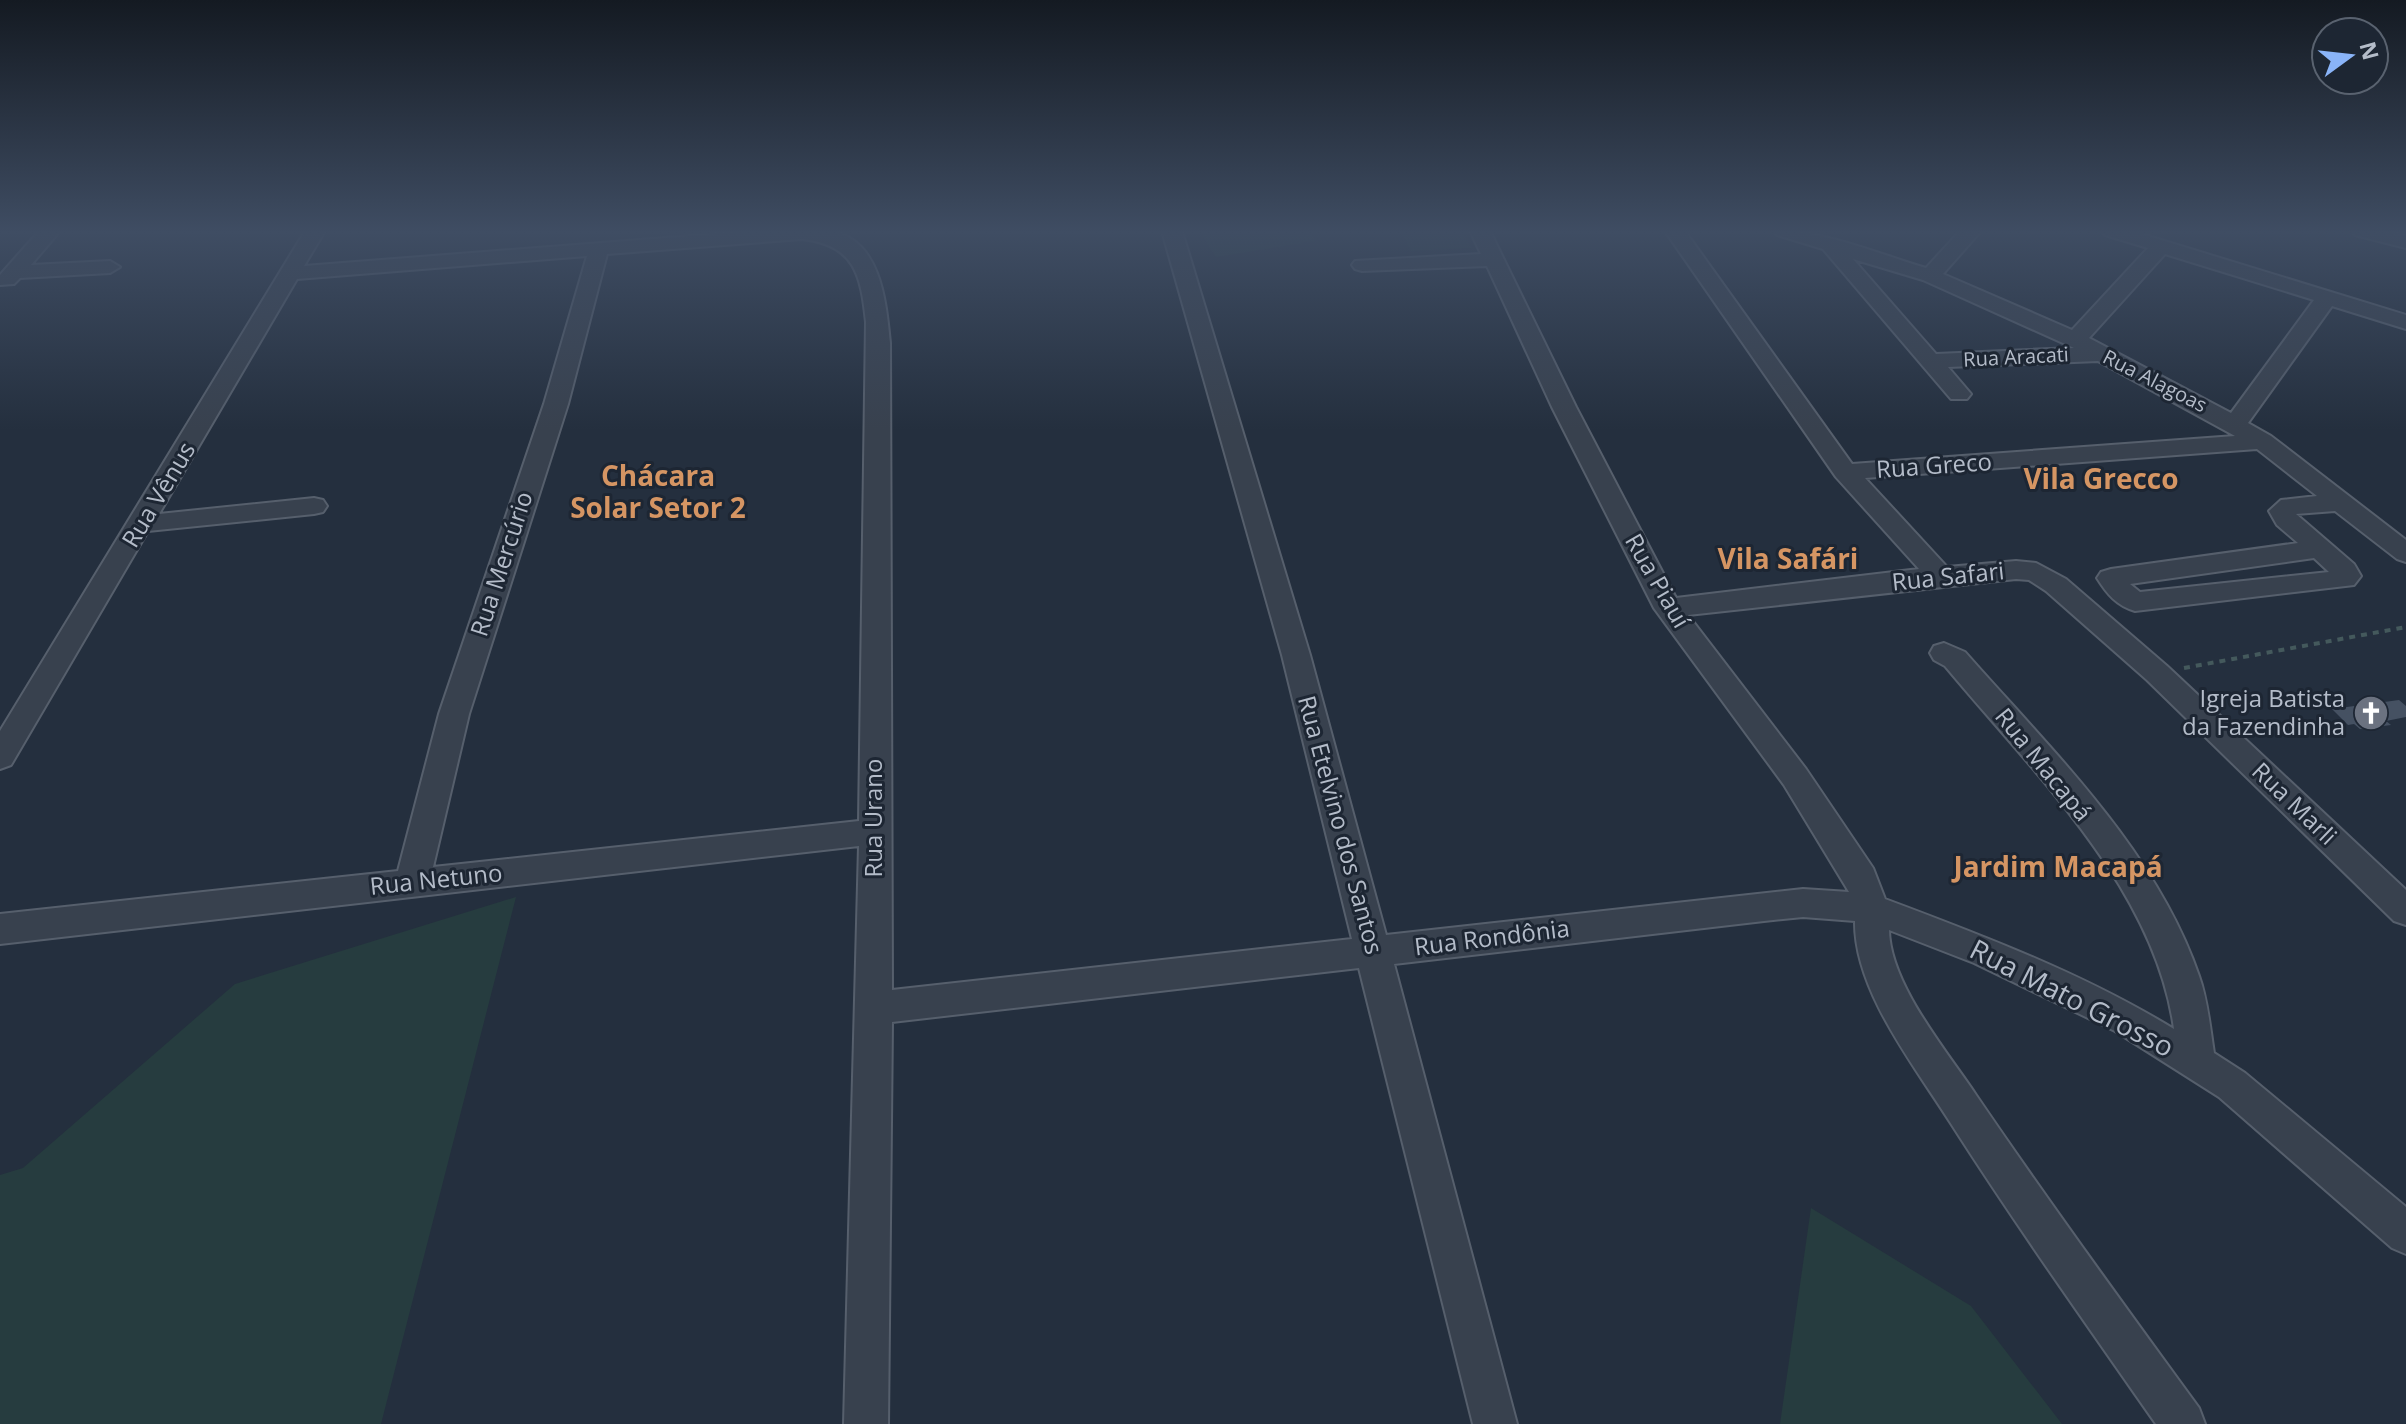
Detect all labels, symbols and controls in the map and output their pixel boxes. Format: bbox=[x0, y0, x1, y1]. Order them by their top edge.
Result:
north arrow bbox=[2310, 16, 2390, 96]
text: N bbox=[2353, 38, 2387, 63]
street label: Rua Aracati bbox=[1962, 340, 2069, 373]
street label: Rua Alagoas bbox=[2099, 343, 2212, 418]
street label: Rua Vênus bbox=[113, 435, 202, 553]
street label: Rua Greco bbox=[1875, 444, 1993, 485]
district label: Chácara Solar Setor 2 bbox=[570, 456, 746, 526]
district label: Vila Grecco bbox=[2023, 459, 2179, 497]
street label: Rua Mercúrio bbox=[462, 487, 540, 640]
street label: Rua Piauí bbox=[1618, 527, 1699, 634]
district label: Vila Safári bbox=[1718, 539, 1858, 577]
street label: Rua Safari bbox=[1890, 553, 2006, 598]
place label: Igreja Batista da Fazendinha bbox=[2182, 681, 2345, 742]
street label: Rua Etelvino dos Santos bbox=[1291, 692, 1392, 958]
church icon: Igreja Batista da Fazendinha bbox=[2352, 694, 2390, 732]
street label: Rua Macapá bbox=[1988, 700, 2100, 828]
street label: Rua Marli bbox=[2245, 754, 2345, 852]
street label: Rua Urano bbox=[856, 759, 889, 877]
district label: Jardim Macapá bbox=[1950, 847, 2163, 885]
street label: Rua Netuno bbox=[368, 855, 504, 902]
street label: Rua Rondônia bbox=[1412, 911, 1571, 962]
street label: Rua Mato Grosso bbox=[1964, 929, 2181, 1065]

